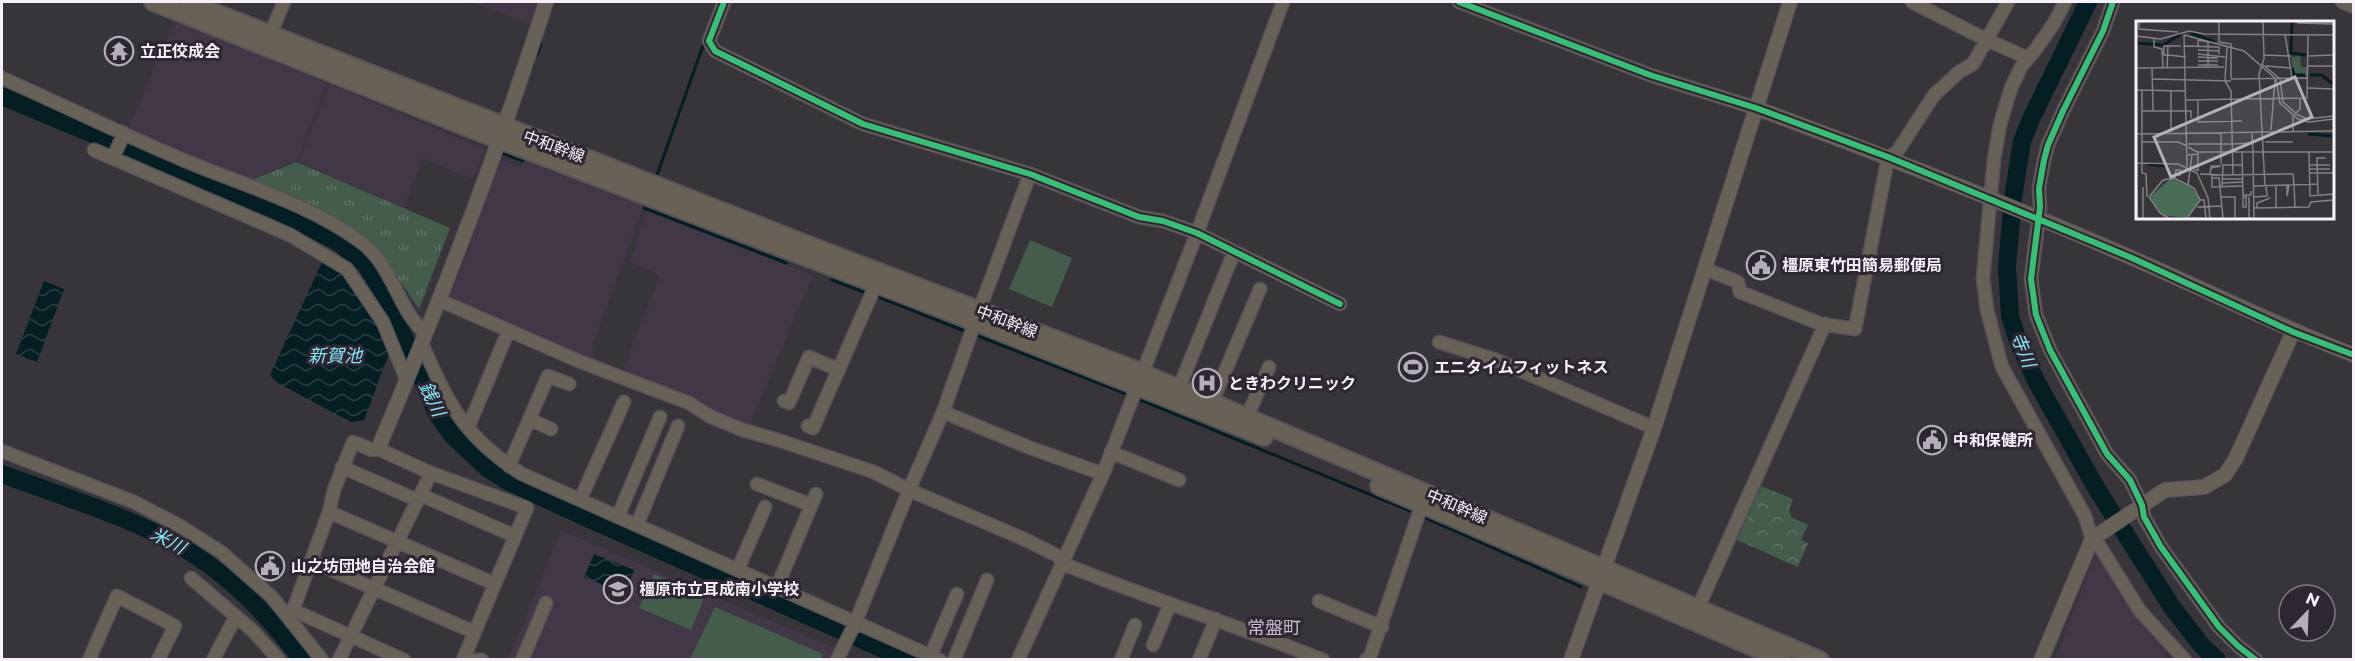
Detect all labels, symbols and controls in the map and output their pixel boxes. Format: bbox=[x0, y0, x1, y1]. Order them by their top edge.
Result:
inset map bbox=[2136, 21, 2334, 219]
temple icon: 立正佼成会 bbox=[103, 35, 135, 67]
place label: 立正佼成会 bbox=[140, 42, 220, 61]
street label: 中和幹線 bbox=[521, 127, 587, 166]
public building icon: 橿原東竹田簡易郵便局 bbox=[1745, 249, 1777, 281]
place label: 橿原東竹田簡易郵便局 bbox=[1782, 256, 1942, 275]
street label: 中和幹線 bbox=[974, 301, 1040, 342]
water label: 寺川 bbox=[2006, 329, 2041, 373]
water label: 新賀池 bbox=[308, 345, 364, 367]
sports icon: エニタイムフィットネス bbox=[1397, 351, 1429, 383]
place label: エニタイムフィットネス bbox=[1434, 358, 1608, 377]
hospital icon: ときわクリニック bbox=[1191, 367, 1223, 399]
place label: ときわクリニック bbox=[1228, 374, 1356, 393]
water label: 銭川 bbox=[414, 378, 451, 422]
public building icon: 中和保健所 bbox=[1916, 424, 1948, 456]
place label: 中和保健所 bbox=[1953, 431, 2033, 450]
street label: 中和幹線 bbox=[1424, 485, 1490, 528]
water label: 米川 bbox=[147, 523, 191, 560]
public building icon: 山之坊団地自治会館 bbox=[254, 550, 286, 582]
place label: 山之坊団地自治会館 bbox=[291, 557, 435, 576]
school or university icon: 橿原市立耳成南小学校 bbox=[602, 573, 634, 605]
place label: 橿原市立耳成南小学校 bbox=[639, 580, 799, 599]
north arrow bbox=[2277, 583, 2337, 643]
text: N bbox=[2303, 588, 2322, 611]
district label: 常盤町 bbox=[1247, 617, 1301, 639]

